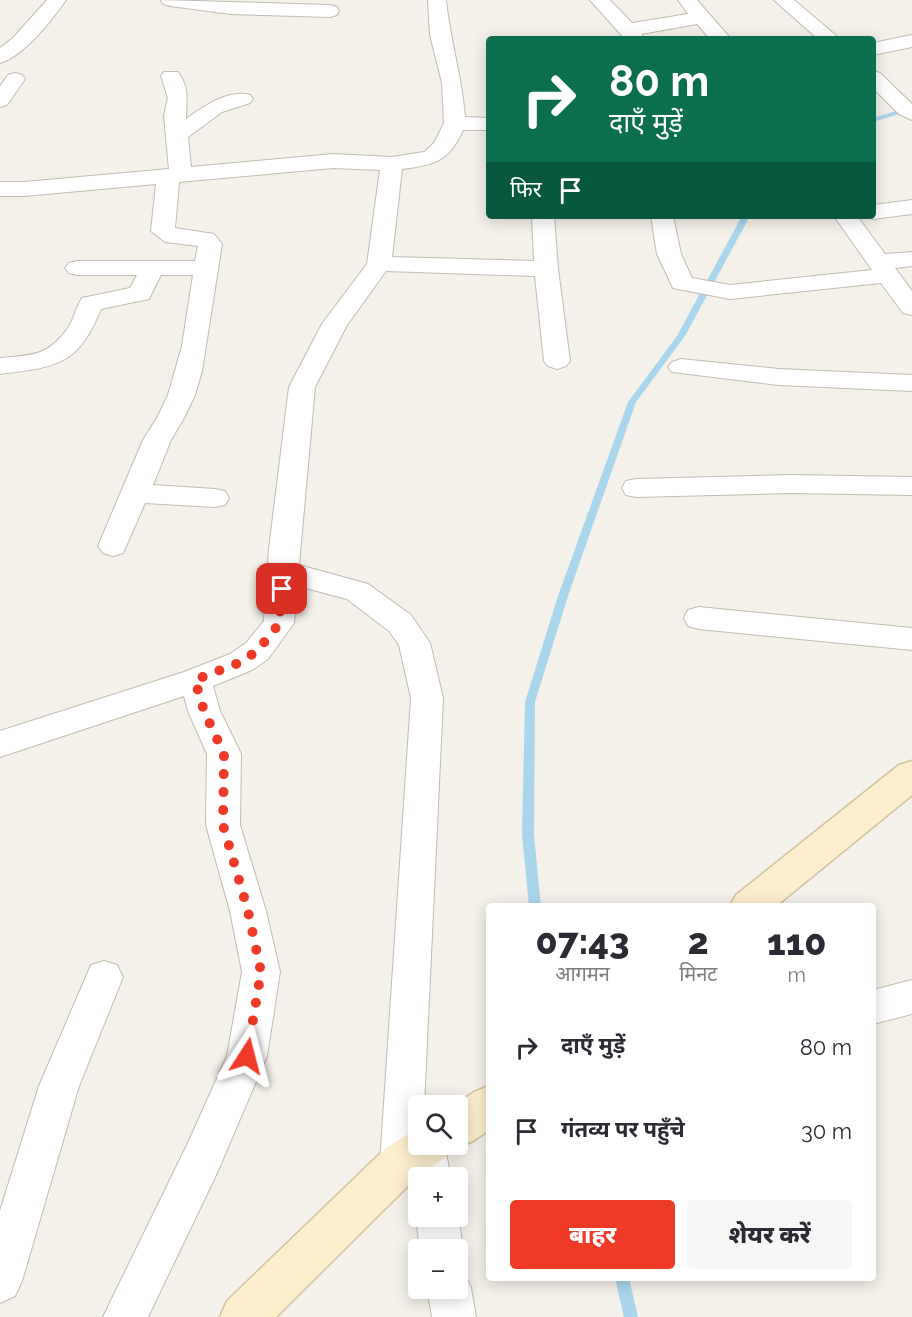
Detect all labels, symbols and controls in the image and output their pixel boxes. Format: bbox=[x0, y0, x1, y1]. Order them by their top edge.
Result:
text: 80 m bbox=[609, 57, 709, 106]
icon: right bbox=[510, 60, 588, 138]
text: दाएँ मुड़ें bbox=[609, 107, 683, 138]
icon: arrive bbox=[554, 174, 587, 207]
text: फिर bbox=[510, 176, 542, 202]
pin bbox=[256, 563, 307, 614]
icon: arrive bbox=[265, 572, 298, 605]
text: 07:43 bbox=[536, 920, 630, 962]
text: 2 bbox=[688, 920, 709, 962]
text: 110 bbox=[767, 921, 826, 963]
text: आगमन bbox=[555, 962, 610, 986]
text: मिनट bbox=[679, 962, 717, 986]
text: m bbox=[788, 963, 806, 987]
position arrow bbox=[215, 1024, 279, 1088]
icon: right bbox=[510, 1031, 543, 1064]
text: दाएँ मुड़ें bbox=[561, 1032, 625, 1058]
text: 80 m bbox=[800, 1034, 852, 1060]
map controls bbox=[408, 1095, 468, 1299]
button: search bbox=[408, 1095, 468, 1155]
icon: arrive bbox=[510, 1115, 543, 1148]
text: गंतव्य पर पहुँचे bbox=[561, 1116, 685, 1142]
text: 30 m bbox=[801, 1118, 852, 1144]
button: + bbox=[408, 1167, 468, 1227]
button: बाहर bbox=[510, 1200, 675, 1269]
button: शेयर करें bbox=[687, 1200, 852, 1269]
button: − bbox=[408, 1239, 468, 1299]

